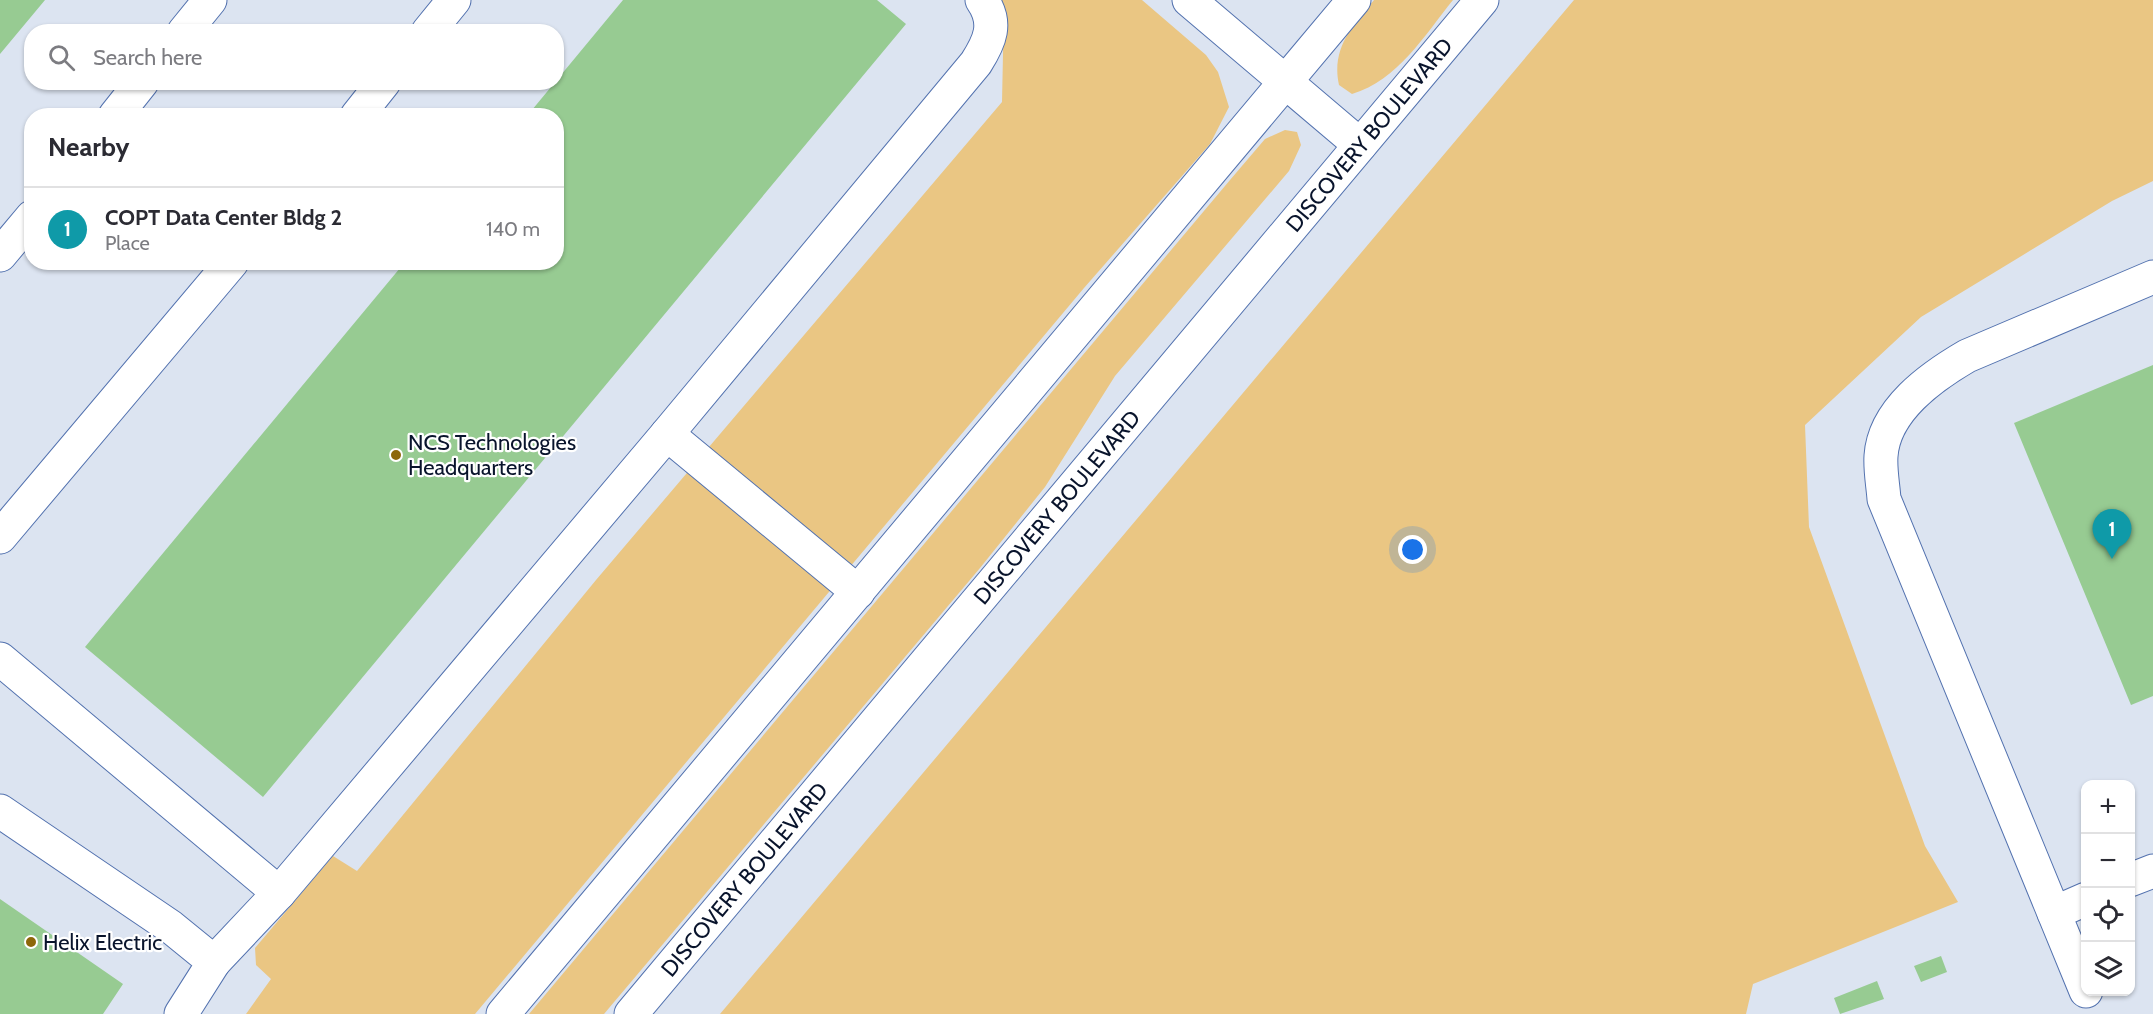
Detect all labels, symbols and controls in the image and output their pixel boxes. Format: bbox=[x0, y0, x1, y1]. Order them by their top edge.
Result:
search box bbox=[24, 24, 564, 90]
street label: DISCOVERY BOULEVARD bbox=[1280, 32, 1458, 237]
icon: search bbox=[45, 41, 78, 74]
text: Search here bbox=[93, 44, 202, 71]
text: Nearby bbox=[48, 131, 129, 163]
text: COPT Data Center Bldg 2 bbox=[105, 204, 342, 231]
text: 1 bbox=[64, 217, 71, 241]
text: 140 m bbox=[486, 217, 540, 241]
text: Place bbox=[105, 231, 150, 255]
street label: DISCOVERY BOULEVARD bbox=[968, 405, 1146, 610]
place label: NCS Technologies Headquarters bbox=[408, 429, 576, 481]
marker: NCS Technologies Headquarters bbox=[389, 448, 403, 462]
pin: 1 bbox=[2092, 510, 2132, 559]
your location bbox=[1398, 535, 1427, 564]
street label: DISCOVERY BOULEVARD bbox=[655, 777, 834, 982]
map controls bbox=[2081, 780, 2135, 996]
button: + bbox=[2081, 780, 2135, 834]
button: − bbox=[2081, 834, 2135, 888]
button: locate bbox=[2081, 888, 2135, 942]
place label: Helix Electric bbox=[43, 929, 162, 956]
marker: Helix Electric bbox=[24, 935, 38, 949]
button: layers bbox=[2081, 942, 2135, 996]

